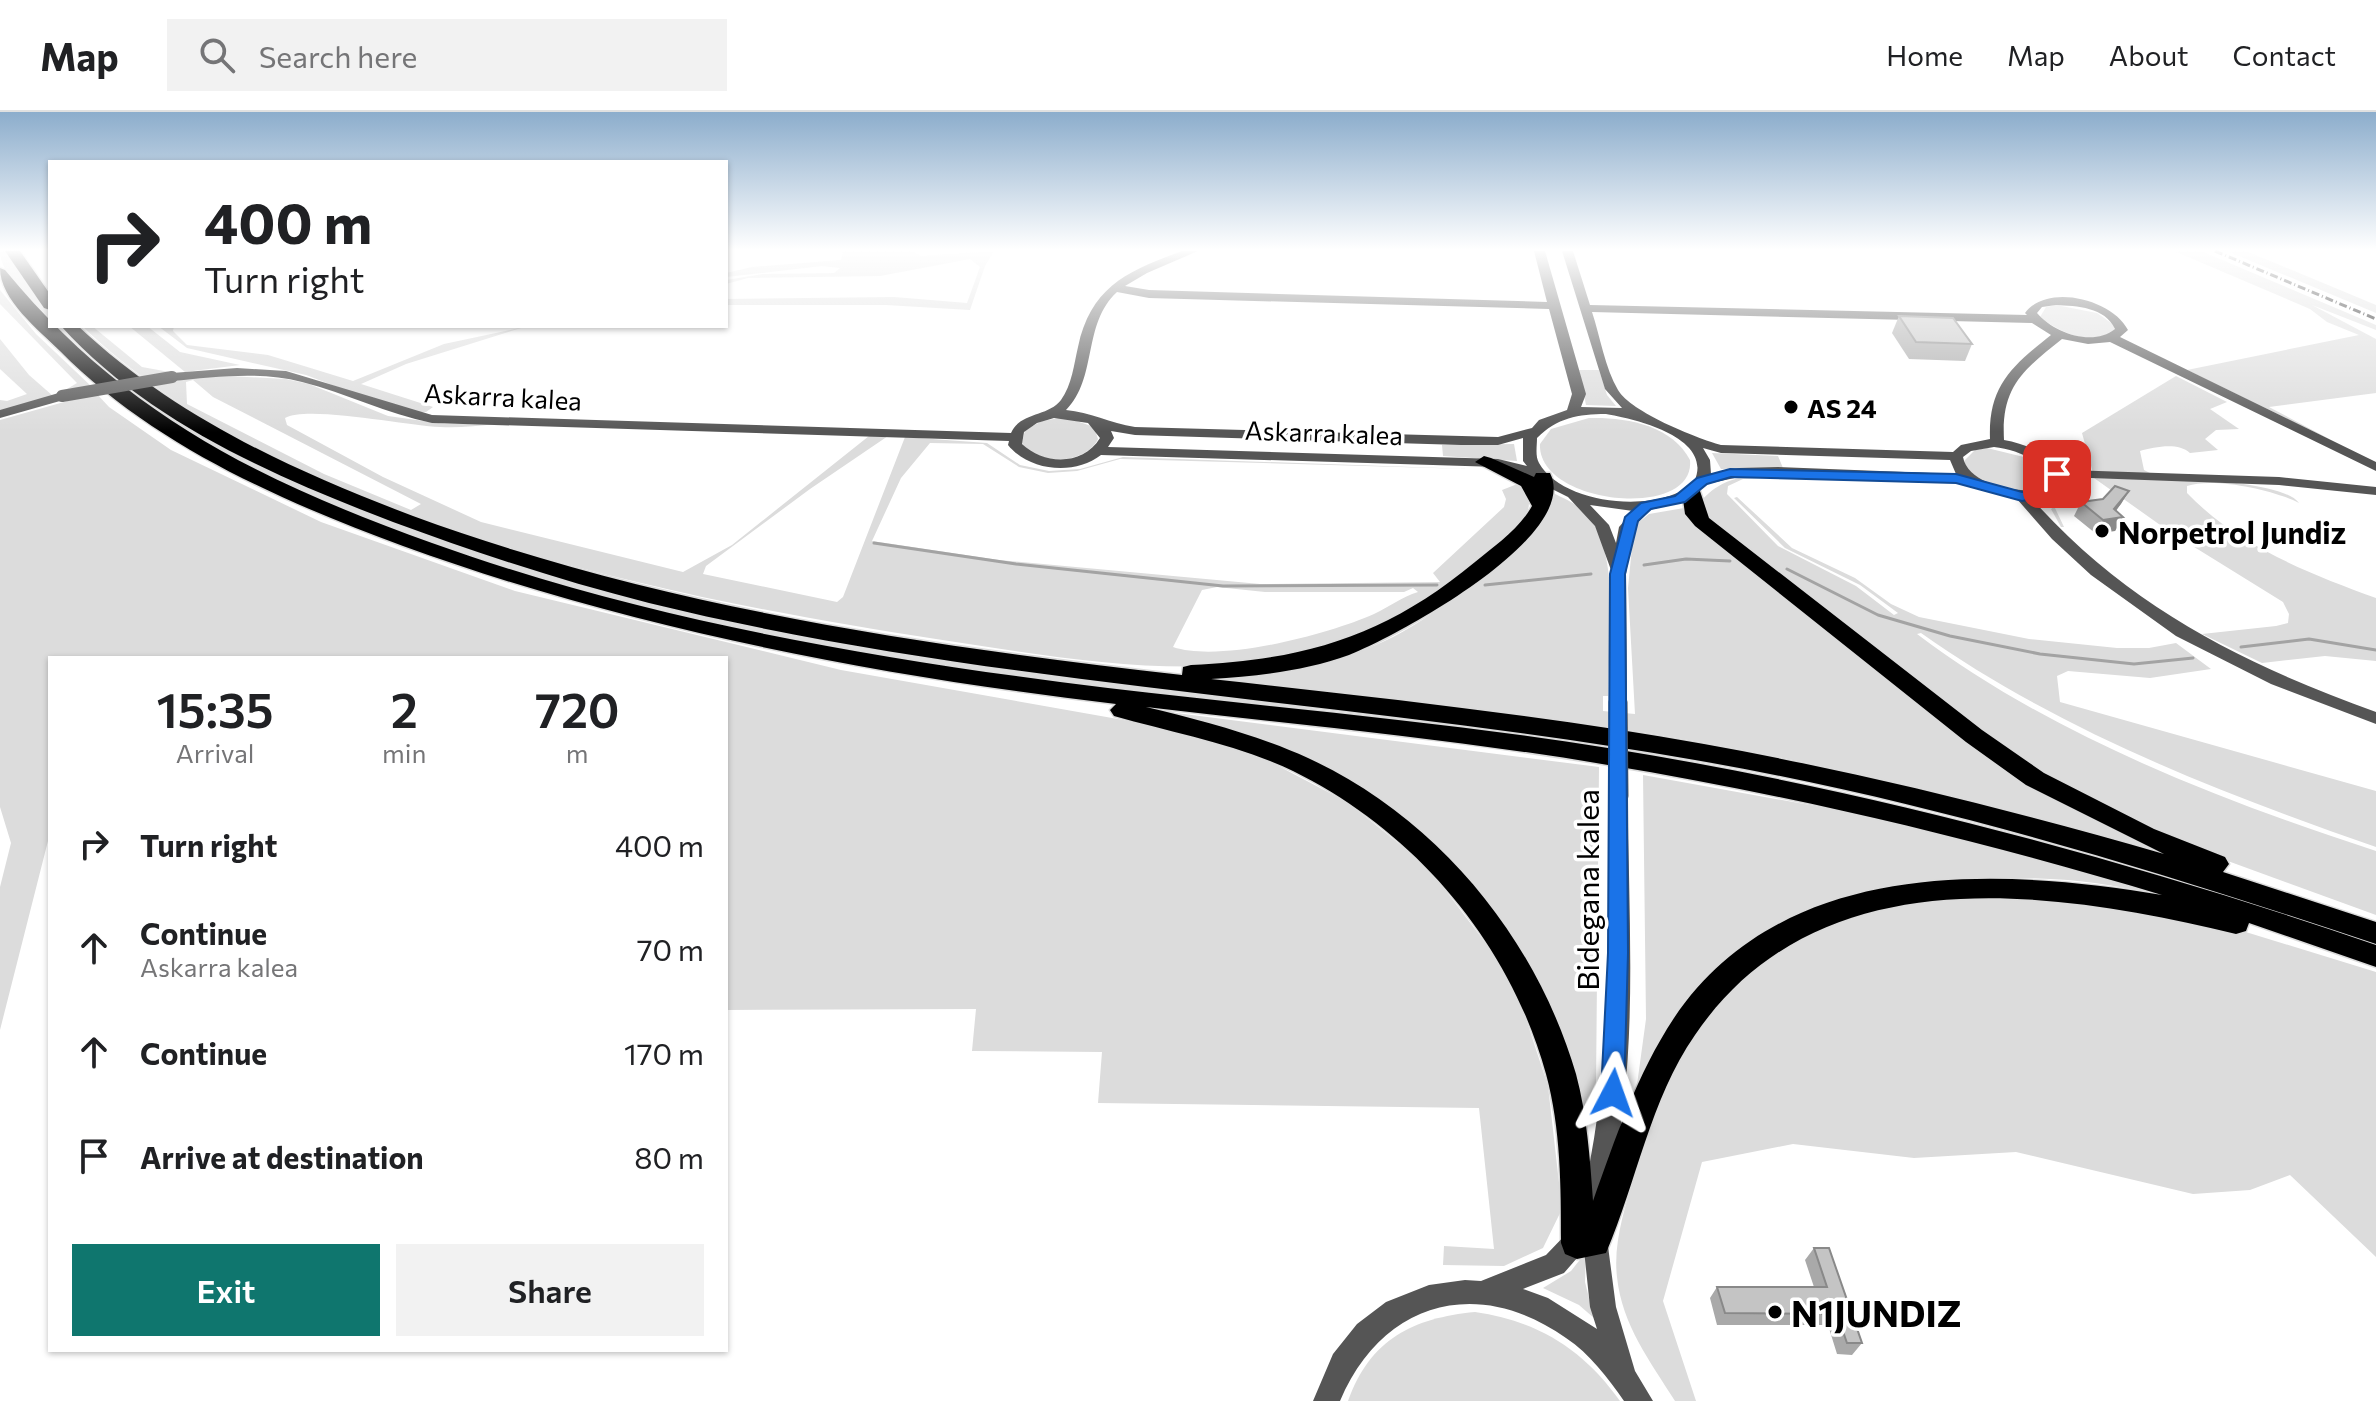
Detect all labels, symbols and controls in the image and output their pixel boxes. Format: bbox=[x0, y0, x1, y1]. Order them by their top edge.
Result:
search box bbox=[167, 19, 727, 91]
text: Map bbox=[40, 32, 119, 79]
icon: search bbox=[195, 33, 239, 77]
text: Search here bbox=[259, 37, 417, 74]
text: Home bbox=[1886, 38, 1963, 72]
text: Map bbox=[2007, 38, 2065, 72]
text: About bbox=[2109, 38, 2189, 72]
text: Contact bbox=[2233, 38, 2336, 72]
text: 400 m bbox=[204, 187, 372, 256]
icon: right bbox=[72, 192, 176, 296]
text: Turn right bbox=[204, 256, 365, 300]
street label: Askarra kalea bbox=[423, 376, 583, 416]
place label: AS 24 bbox=[1807, 392, 1877, 423]
marker: AS 24 bbox=[1782, 398, 1800, 416]
street label: Askarra kalea bbox=[1244, 414, 1404, 450]
pin bbox=[2023, 440, 2091, 508]
icon: arrive bbox=[2035, 452, 2079, 496]
place label: Norpetrol Jundiz bbox=[2118, 513, 2346, 550]
marker: Norpetrol Jundiz bbox=[2093, 522, 2111, 540]
text: 15:35 bbox=[157, 679, 274, 738]
text: 2 bbox=[391, 679, 418, 738]
text: 720 bbox=[535, 679, 619, 738]
text: Arrival bbox=[176, 737, 254, 768]
text: min bbox=[382, 737, 426, 768]
text: m bbox=[566, 737, 589, 768]
street label: Bidegana kalea bbox=[1568, 789, 1605, 991]
icon: right bbox=[72, 822, 116, 866]
text: Turn right bbox=[140, 826, 277, 863]
text: 400 m bbox=[615, 826, 704, 863]
text: Continue bbox=[140, 914, 267, 951]
icon: ahead bbox=[72, 926, 116, 970]
text: 70 m bbox=[637, 930, 704, 967]
text: Askarra kalea bbox=[140, 951, 298, 982]
icon: ahead bbox=[72, 1030, 116, 1074]
text: Continue bbox=[140, 1034, 267, 1071]
text: 170 m bbox=[624, 1034, 704, 1071]
position arrow bbox=[1571, 1051, 1655, 1135]
icon: arrive bbox=[72, 1134, 116, 1178]
text: Arrive at destination bbox=[140, 1138, 424, 1175]
text: 80 m bbox=[634, 1138, 704, 1175]
button: Exit bbox=[72, 1244, 380, 1336]
button: Share bbox=[396, 1244, 704, 1336]
place label: N1JUNDIZ bbox=[1791, 1290, 1961, 1334]
marker: N1JUNDIZ bbox=[1766, 1303, 1784, 1321]

